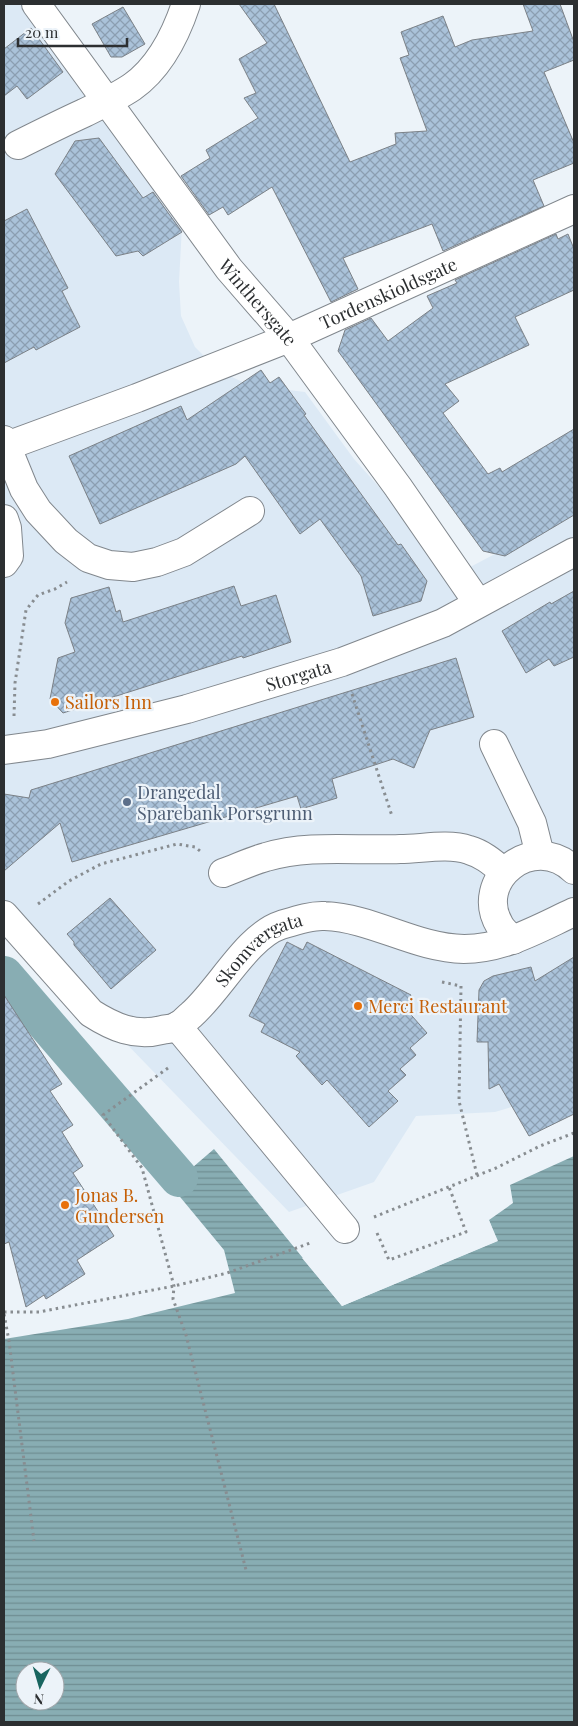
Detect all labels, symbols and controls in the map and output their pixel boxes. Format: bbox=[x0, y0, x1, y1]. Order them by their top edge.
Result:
scale bar bbox=[18, 15, 126, 47]
text: 20 m bbox=[25, 22, 59, 42]
street label: Tordenskioldsgate bbox=[316, 252, 461, 335]
street label: Winthersgate bbox=[213, 253, 303, 350]
street label: Storgata bbox=[262, 654, 334, 697]
place label: Sailors Inn bbox=[65, 690, 152, 714]
marker: Sailors Inn bbox=[49, 696, 61, 708]
place label: Drangedal Sparebank Porsgrunn bbox=[137, 780, 313, 825]
marker: Drangedal Sparebank Porsgrunn bbox=[121, 796, 133, 808]
street label: Skomværgata bbox=[209, 907, 305, 992]
place label: Merci Restaurant bbox=[368, 994, 508, 1018]
marker: Merci Restaurant bbox=[352, 1000, 364, 1012]
place label: Jonas B. Gundersen bbox=[74, 1183, 165, 1228]
marker: Jonas B. Gundersen bbox=[59, 1199, 71, 1211]
north arrow bbox=[15, 1661, 65, 1711]
text: N bbox=[33, 1690, 45, 1709]

